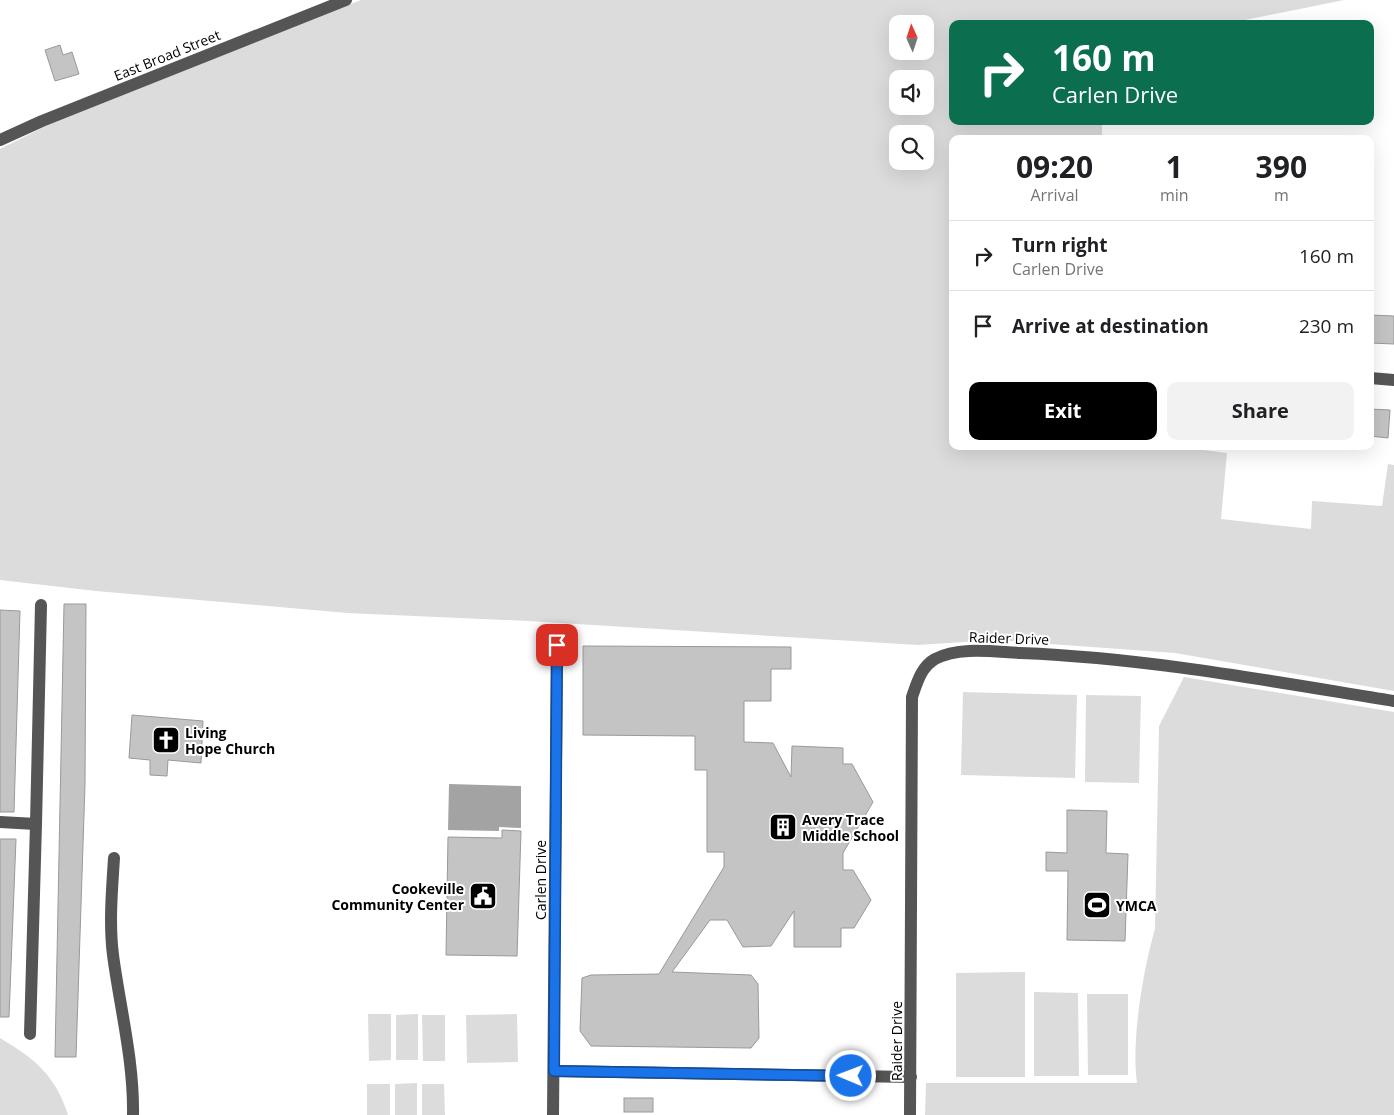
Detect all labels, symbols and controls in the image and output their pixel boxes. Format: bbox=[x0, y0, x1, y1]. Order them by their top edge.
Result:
north arrow bbox=[889, 15, 934, 60]
map controls bbox=[889, 15, 934, 170]
street label: East Broad Street bbox=[111, 25, 223, 85]
text: 160 m bbox=[1052, 34, 1156, 81]
icon: right bbox=[969, 40, 1034, 105]
button: sound bbox=[889, 70, 934, 115]
text: Carlen Drive bbox=[1052, 79, 1178, 109]
button: search bbox=[889, 125, 934, 170]
text: 09:20 bbox=[1016, 146, 1093, 187]
text: 1 bbox=[1166, 146, 1183, 187]
text: 390 bbox=[1256, 146, 1307, 187]
text: Arrival bbox=[1030, 184, 1079, 206]
text: min bbox=[1160, 184, 1189, 206]
text: m bbox=[1274, 184, 1289, 206]
text: Turn right bbox=[1012, 232, 1107, 258]
icon: right bbox=[969, 242, 997, 270]
text: 160 m bbox=[1299, 243, 1354, 269]
text: Carlen Drive bbox=[1012, 258, 1104, 280]
icon: arrive bbox=[969, 312, 997, 340]
text: Arrive at destination bbox=[1012, 313, 1209, 339]
text: 230 m bbox=[1299, 313, 1354, 339]
button: Exit bbox=[969, 382, 1157, 440]
button: Share bbox=[1167, 382, 1354, 440]
pin bbox=[536, 624, 578, 666]
street label: Raider Drive bbox=[969, 627, 1049, 649]
icon: arrive bbox=[543, 631, 571, 659]
place label: Living Hope Church bbox=[185, 723, 275, 758]
church icon: Living Hope Church bbox=[151, 725, 181, 755]
place label: Avery Trace Middle School bbox=[802, 810, 899, 845]
building icon: Avery Trace Middle School bbox=[768, 812, 798, 842]
street label: Carlen Drive bbox=[531, 840, 550, 920]
place label: Cookeville Community Center bbox=[331, 879, 465, 914]
public building icon: Cookeville Community Center bbox=[468, 881, 498, 911]
sports icon: YMCA bbox=[1082, 890, 1112, 920]
place label: YMCA bbox=[1116, 896, 1157, 915]
street label: Raider Drive bbox=[887, 1001, 906, 1081]
position arrow bbox=[824, 1049, 876, 1101]

